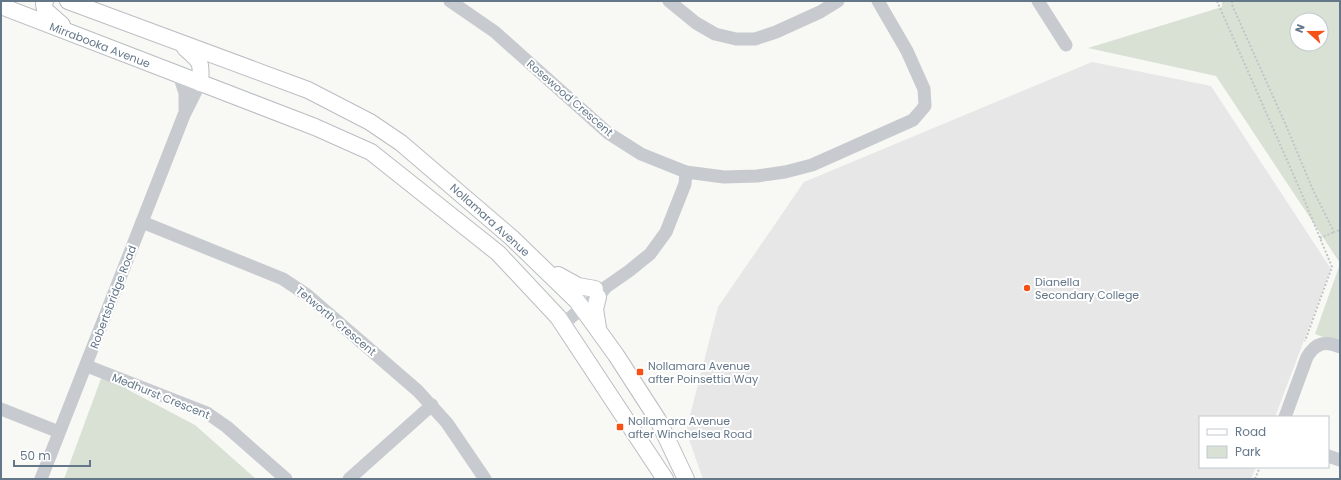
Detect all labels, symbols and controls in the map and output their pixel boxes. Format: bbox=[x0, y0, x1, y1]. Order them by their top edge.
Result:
north arrow bbox=[1289, 12, 1329, 52]
street label: Mirrabooka Avenue bbox=[47, 18, 153, 72]
text: N bbox=[1291, 22, 1309, 35]
street label: Rosewood Crescent bbox=[523, 56, 617, 140]
street label: Nollamara Avenue bbox=[447, 180, 533, 260]
street label: Robertsbridge Road bbox=[86, 243, 140, 351]
place label: Dianella Secondary College bbox=[1035, 274, 1139, 303]
street label: Tetworth Crescent bbox=[292, 283, 380, 359]
marker: Dianella Secondary College bbox=[1022, 283, 1032, 293]
place label: Nollamara Avenue after Poinsettia Way bbox=[648, 358, 759, 387]
marker: Nollamara Avenue after Poinsettia Way bbox=[635, 367, 645, 377]
street label: Medhurst Crescent bbox=[110, 369, 212, 423]
place label: Nollamara Avenue after Winchelsea Road bbox=[628, 413, 752, 442]
legend bbox=[1199, 416, 1329, 468]
marker: Nollamara Avenue after Winchelsea Road bbox=[615, 422, 625, 432]
text: Road bbox=[1235, 423, 1266, 440]
scale bar bbox=[14, 442, 90, 468]
text: Park bbox=[1235, 443, 1262, 460]
text: 50 m bbox=[20, 447, 51, 464]

